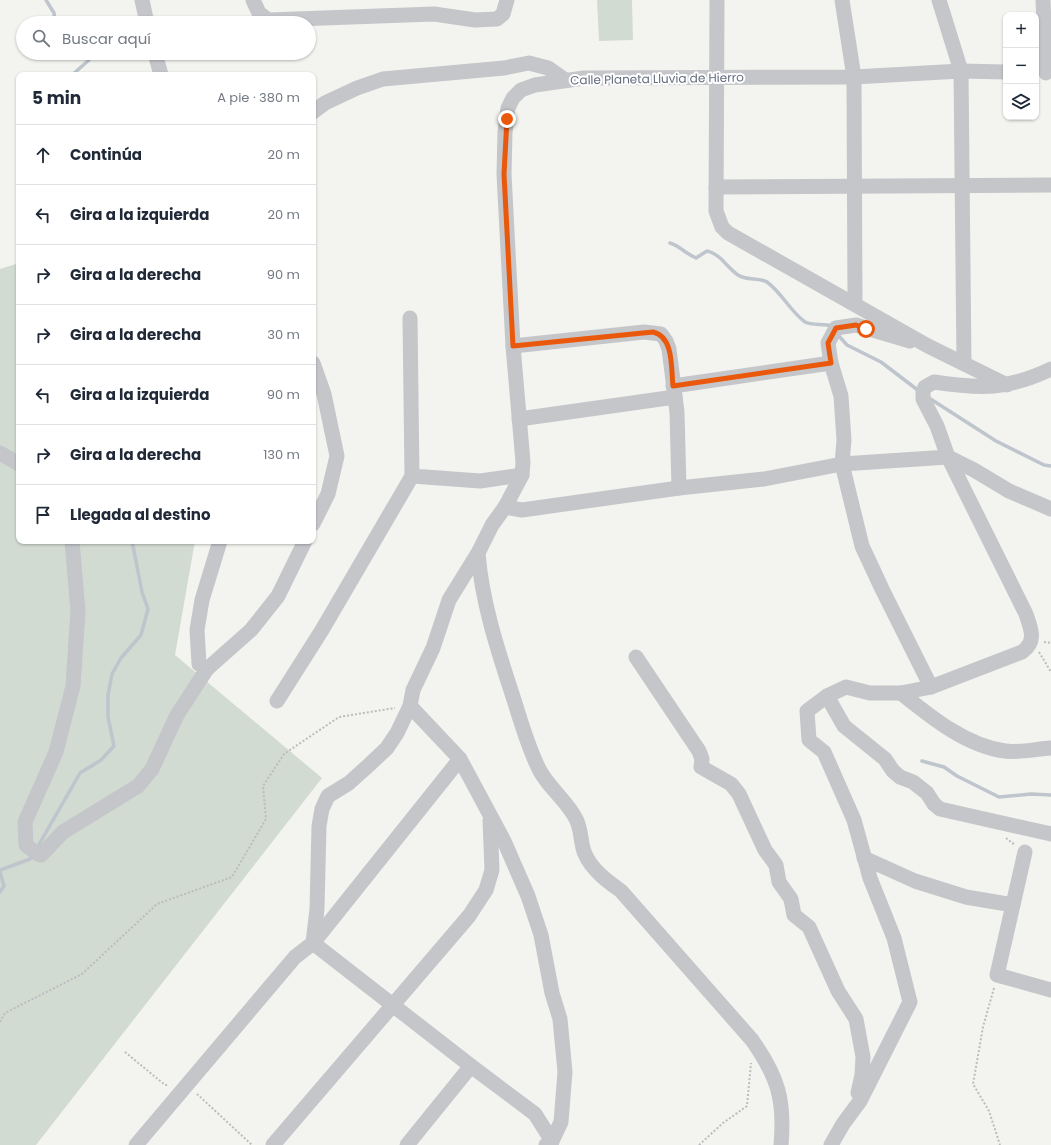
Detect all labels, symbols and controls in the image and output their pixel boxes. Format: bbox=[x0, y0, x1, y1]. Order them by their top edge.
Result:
map controls bbox=[1003, 12, 1039, 120]
button: + bbox=[1003, 12, 1039, 48]
search box bbox=[16, 16, 316, 60]
icon: search bbox=[30, 27, 52, 49]
text: Buscar aquí bbox=[62, 28, 151, 49]
button: − bbox=[1003, 48, 1039, 84]
street label: Calle Planeta Lluvia de Hierro bbox=[570, 68, 744, 89]
button: layers bbox=[1003, 84, 1039, 120]
text: 5 min bbox=[32, 86, 81, 110]
text: A pie · 380 m bbox=[217, 88, 300, 107]
route end bbox=[498, 110, 516, 128]
icon: ahead bbox=[32, 144, 54, 166]
text: Continúa bbox=[70, 144, 142, 165]
text: 20 m bbox=[267, 145, 300, 164]
icon: left bbox=[32, 204, 54, 226]
text: Gira a la izquierda bbox=[70, 204, 209, 225]
text: 20 m bbox=[267, 205, 300, 224]
icon: right bbox=[32, 264, 54, 286]
text: Gira a la derecha bbox=[70, 264, 201, 285]
text: 90 m bbox=[267, 265, 300, 284]
route start bbox=[857, 320, 875, 338]
icon: right bbox=[32, 324, 54, 346]
text: Gira a la derecha bbox=[70, 324, 201, 345]
text: 30 m bbox=[267, 325, 300, 344]
icon: left bbox=[32, 384, 54, 406]
text: Gira a la izquierda bbox=[70, 384, 209, 405]
text: 90 m bbox=[267, 385, 300, 404]
icon: right bbox=[32, 444, 54, 466]
text: Gira a la derecha bbox=[70, 444, 201, 465]
text: 130 m bbox=[263, 445, 300, 464]
icon: arrive bbox=[32, 504, 54, 526]
text: Llegada al destino bbox=[70, 504, 211, 525]

